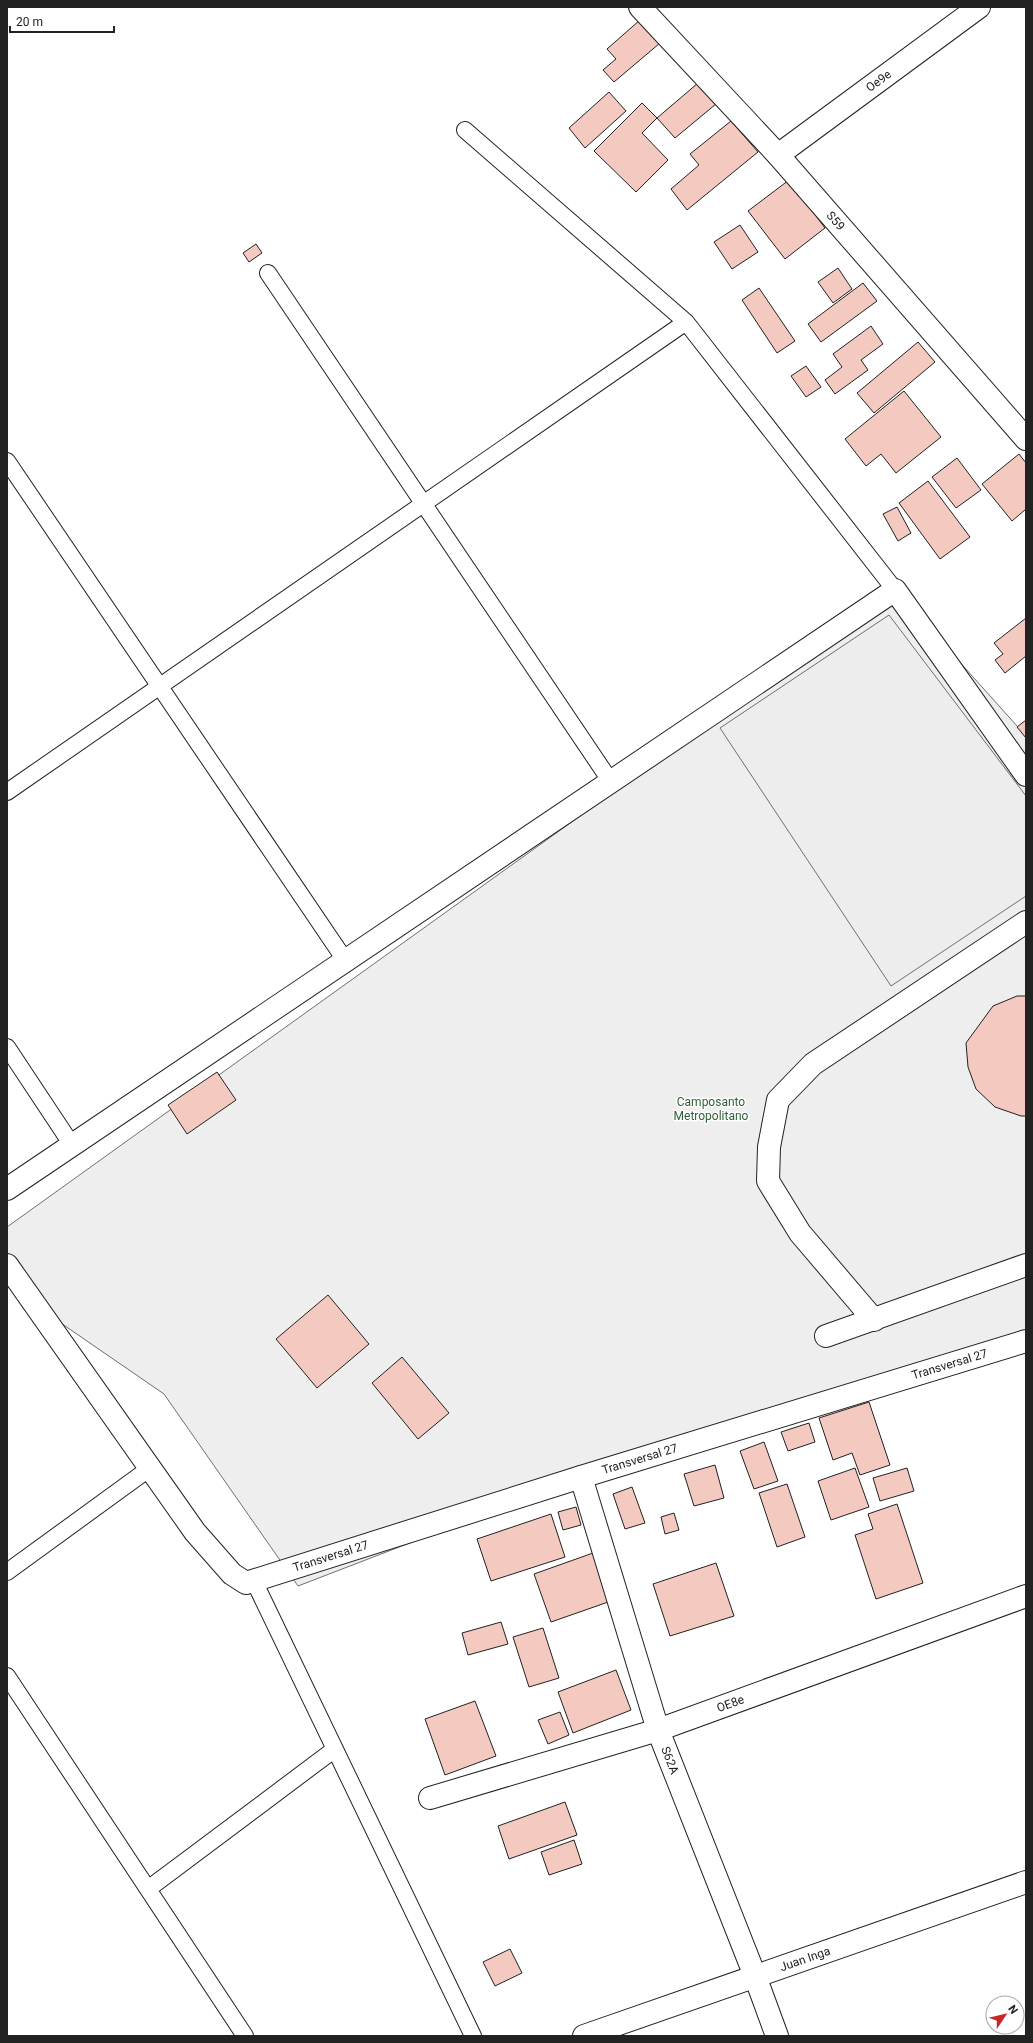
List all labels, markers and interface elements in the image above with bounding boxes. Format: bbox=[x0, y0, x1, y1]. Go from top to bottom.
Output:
scale bar bbox=[10, 8, 114, 34]
text: 20 m bbox=[16, 15, 43, 29]
street label: Oe9e bbox=[863, 67, 894, 95]
street label: S59 bbox=[824, 209, 848, 233]
park label: Camposanto Metropolitano bbox=[674, 1095, 749, 1123]
street label: Transversal 27 bbox=[910, 1346, 989, 1382]
street label: Transversal 27 bbox=[600, 1441, 680, 1477]
street label: Transversal 27 bbox=[291, 1538, 370, 1575]
street label: OE8e bbox=[715, 1692, 746, 1715]
street label: S62A bbox=[658, 1744, 682, 1776]
street label: Juan Inga bbox=[778, 1944, 832, 1974]
north arrow bbox=[985, 1995, 1025, 2035]
text: N bbox=[1005, 2003, 1020, 2017]

